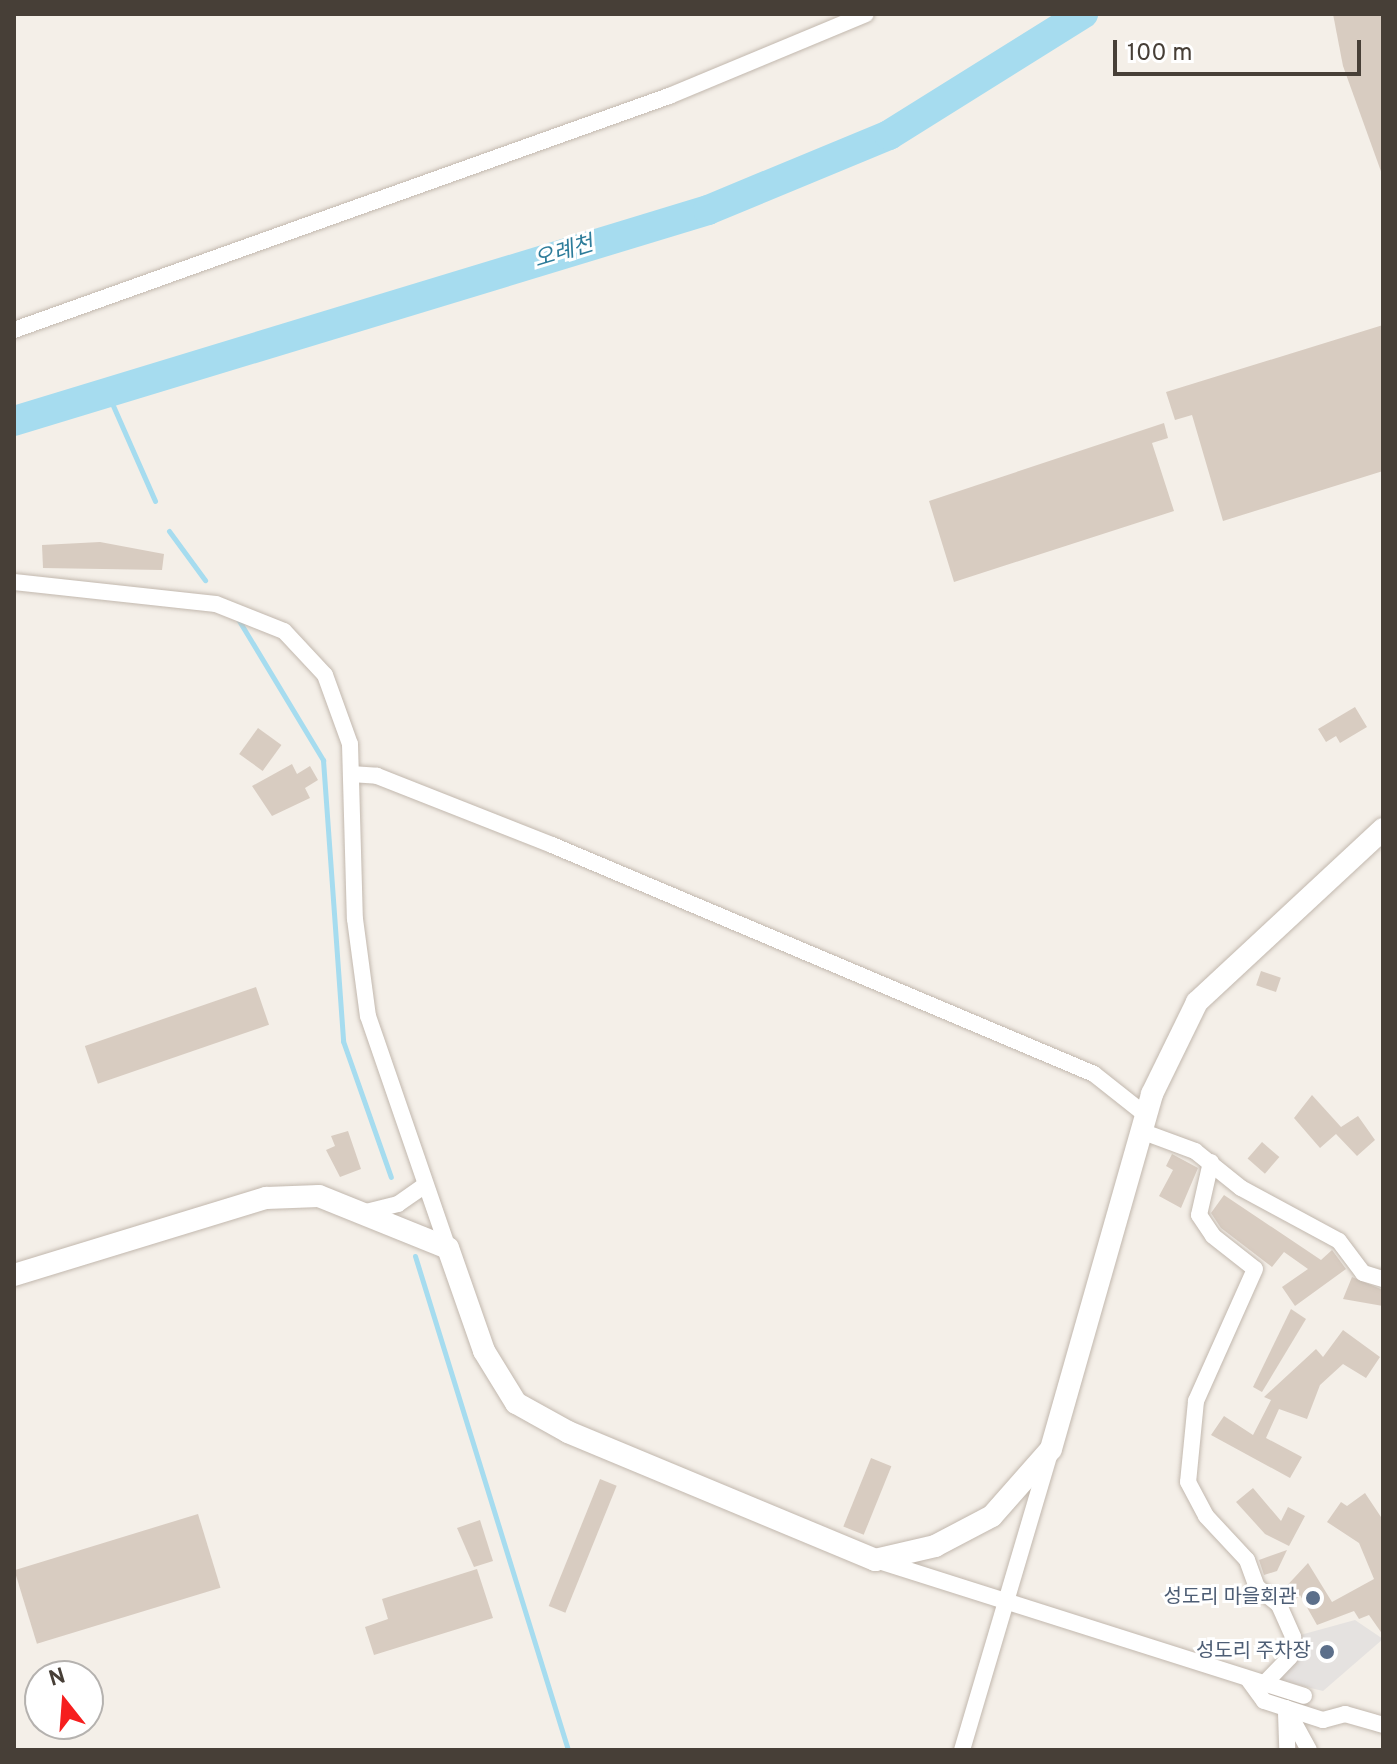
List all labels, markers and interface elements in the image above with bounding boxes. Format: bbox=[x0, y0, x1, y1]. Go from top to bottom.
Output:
scale bar bbox=[1117, 24, 1365, 74]
text: 100 m bbox=[1127, 39, 1193, 69]
water label: 오례천 bbox=[531, 232, 597, 274]
place label: 성도리 마을회관 bbox=[1164, 1586, 1297, 1610]
marker: 성도리 마을회관 bbox=[1304, 1589, 1322, 1607]
place label: 성도리 주차장 bbox=[1196, 1640, 1311, 1664]
marker: 성도리 주차장 bbox=[1318, 1643, 1336, 1661]
north arrow bbox=[24, 1660, 104, 1740]
text: N bbox=[46, 1663, 69, 1694]

